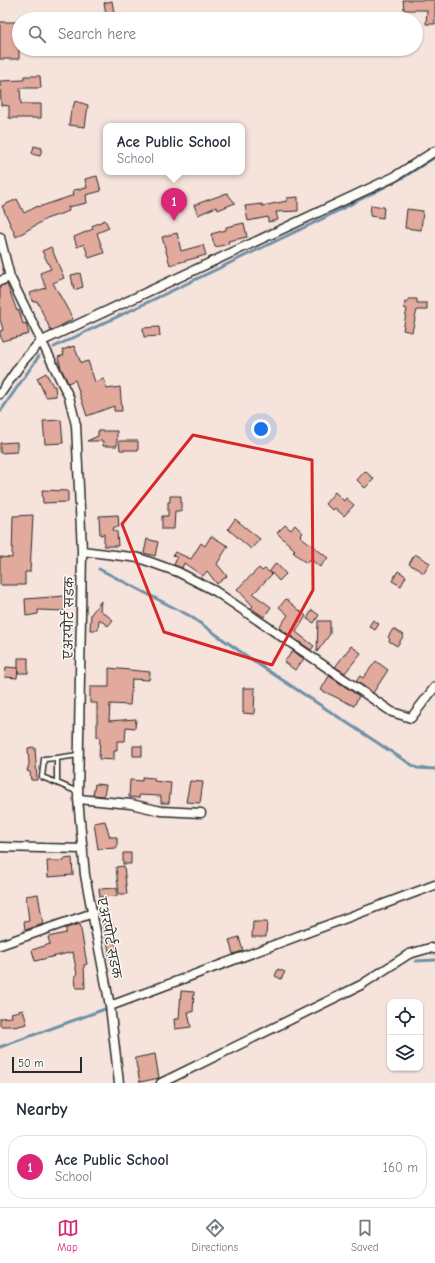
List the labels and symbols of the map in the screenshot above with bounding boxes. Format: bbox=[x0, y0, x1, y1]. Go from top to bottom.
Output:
pin: 1 bbox=[161, 188, 187, 221]
your location bbox=[251, 419, 271, 439]
street label: एअरपोर्ट सडक bbox=[58, 576, 77, 660]
street label: एअरपोर्ट सडक bbox=[94, 895, 127, 981]
scale bar bbox=[12, 1055, 82, 1074]

